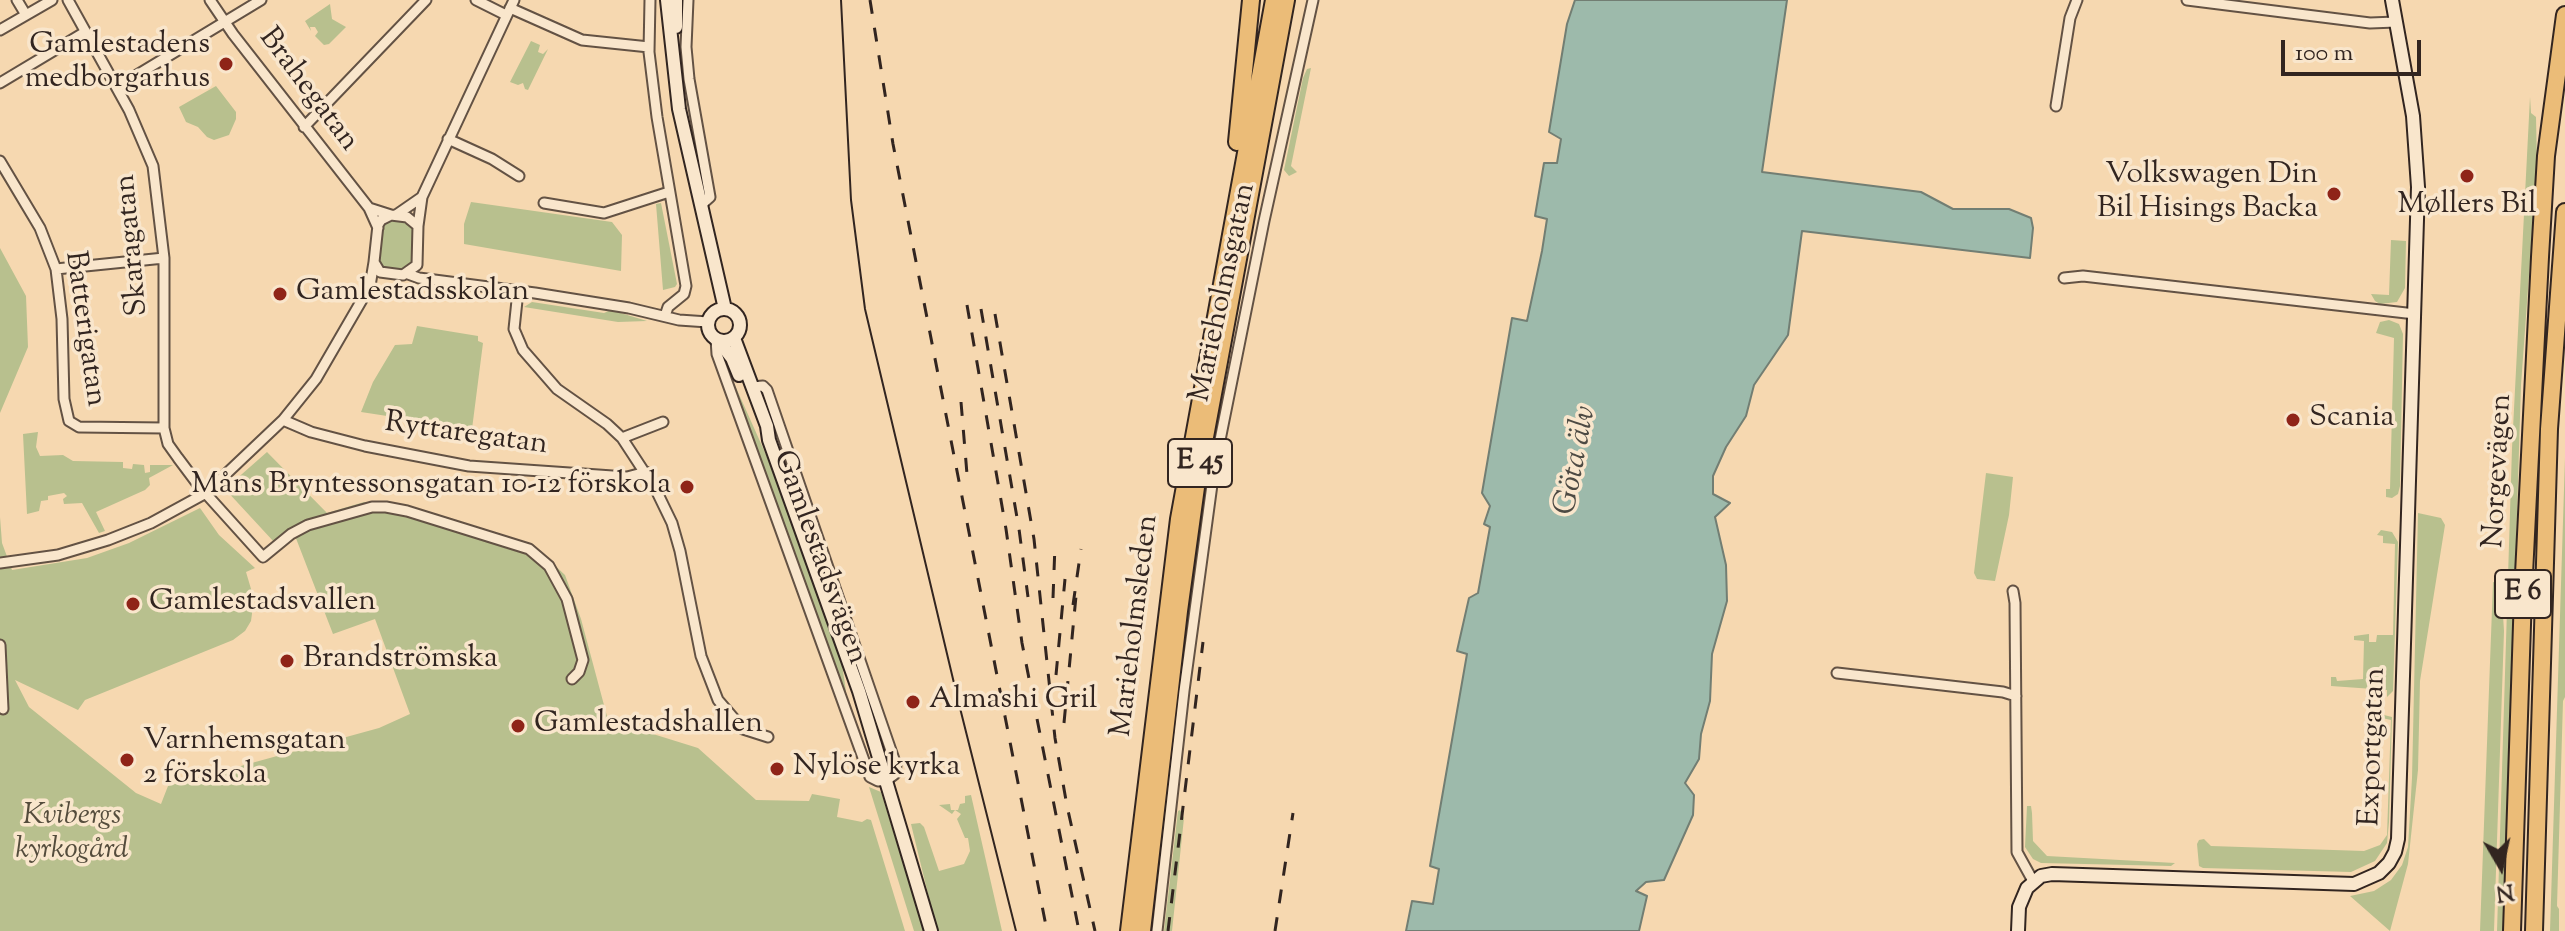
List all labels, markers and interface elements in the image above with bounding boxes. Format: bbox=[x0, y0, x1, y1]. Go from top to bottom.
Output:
street label: Brahegatan bbox=[249, 22, 365, 160]
scale bar bbox=[2285, 24, 2425, 74]
place label: Gamlestadens medborgarhus bbox=[25, 29, 210, 100]
text: 100 m bbox=[2295, 37, 2353, 71]
marker: Gamlestadens medborgarhus bbox=[217, 55, 235, 73]
place label: Volkswagen Din Bil Hisings Backa bbox=[2097, 159, 2318, 230]
marker: Møllers Bil bbox=[2458, 167, 2476, 185]
street label: Skaragatan bbox=[110, 172, 158, 318]
street label: Marieholmsgatan bbox=[1184, 180, 1266, 406]
marker: Volkswagen Din Bil Hisings Backa bbox=[2325, 185, 2343, 203]
place label: Møllers Bil bbox=[2397, 189, 2537, 225]
street label: Batterigatan bbox=[54, 249, 112, 409]
place label: Gamlestadsskolan bbox=[296, 276, 529, 312]
marker: Gamlestadsskolan bbox=[271, 285, 289, 303]
street label: Norgevägen bbox=[2478, 393, 2522, 549]
place label: Scania bbox=[2309, 402, 2394, 438]
water label: Göta älv bbox=[1549, 403, 1607, 519]
street label: Ryttaregatan bbox=[382, 407, 550, 465]
marker: Scania bbox=[2284, 411, 2302, 429]
road number: E 45 bbox=[1168, 439, 1232, 487]
street label: Gamlestadsvägen bbox=[763, 446, 873, 670]
place label: Måns Bryntessonsgatan 10-12 förskola bbox=[191, 469, 671, 505]
marker: Måns Bryntessonsgatan 10-12 förskola bbox=[678, 478, 696, 496]
street label: Marieholmsleden bbox=[1106, 513, 1168, 739]
road number: E 6 bbox=[2495, 570, 2551, 618]
place label: Gamlestadsvallen bbox=[149, 586, 376, 622]
marker: Gamlestadsvallen bbox=[124, 595, 142, 613]
place label: Brandströmska bbox=[303, 643, 498, 679]
marker: Brandströmska bbox=[278, 652, 296, 670]
street label: Exportgatan bbox=[2354, 667, 2396, 827]
place label: Almashi Gril bbox=[929, 684, 1097, 720]
marker: Almashi Gril bbox=[904, 693, 922, 711]
place label: Gamlestadshallen bbox=[534, 708, 763, 744]
marker: Gamlestadshallen bbox=[509, 717, 527, 735]
place label: Varnhemsgatan 2 förskola bbox=[143, 725, 346, 796]
marker: Varnhemsgatan 2 förskola bbox=[118, 751, 136, 769]
place label: Nylöse kyrka bbox=[793, 751, 960, 787]
marker: Nylöse kyrka bbox=[768, 760, 786, 778]
park label: Kvibergs kyrkogård bbox=[16, 800, 128, 870]
north arrow bbox=[2461, 827, 2541, 907]
text: N bbox=[2494, 874, 2516, 908]

